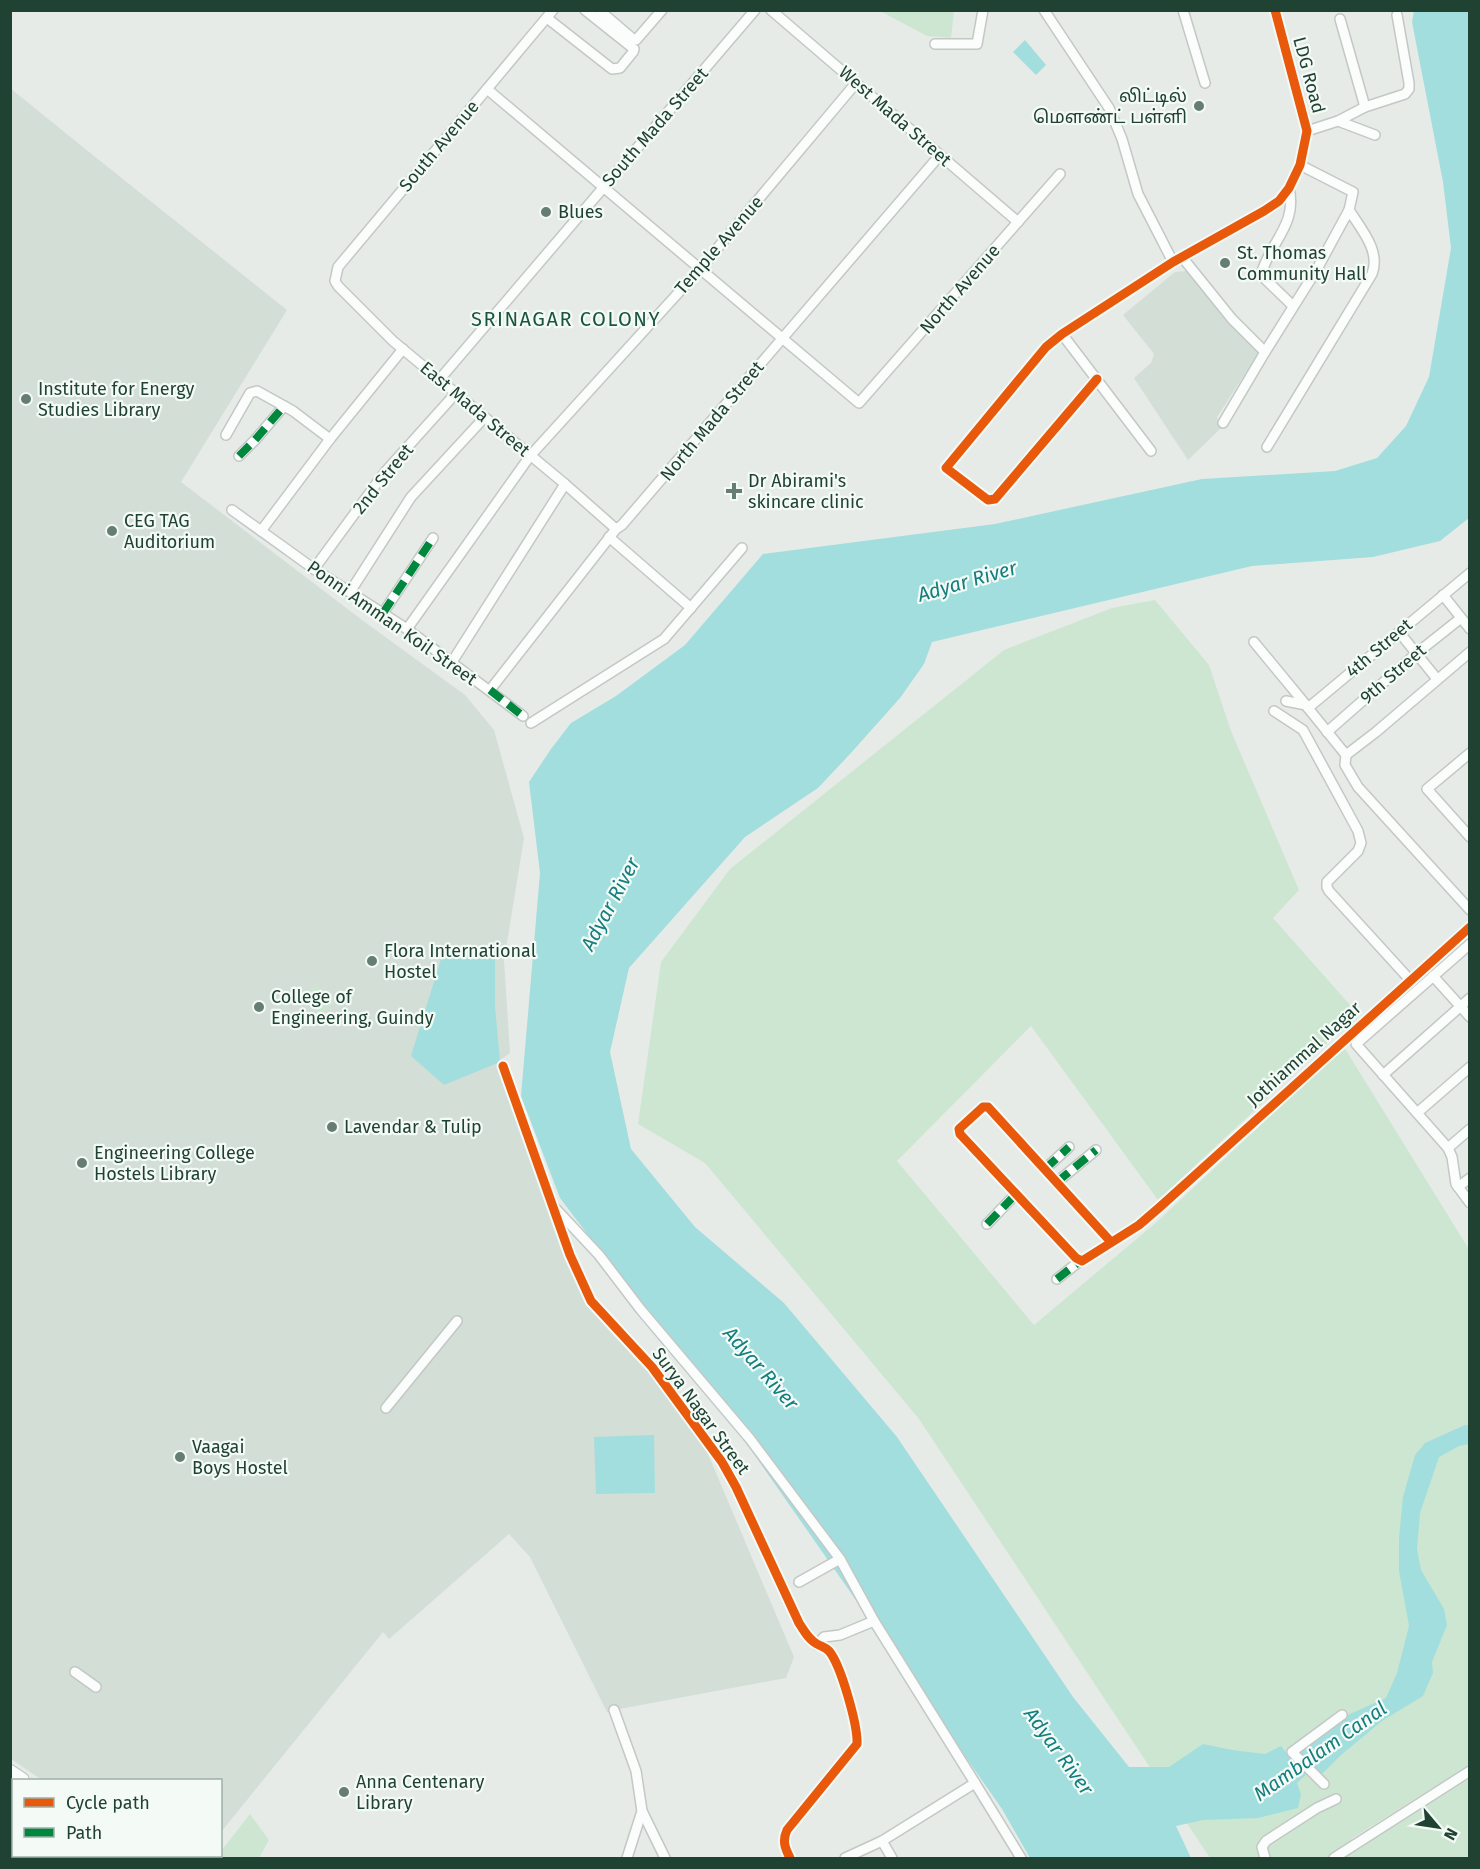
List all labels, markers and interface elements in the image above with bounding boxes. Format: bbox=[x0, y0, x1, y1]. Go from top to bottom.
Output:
street label: LDG Road bbox=[1288, 34, 1330, 116]
street label: West Mada Street bbox=[834, 61, 956, 171]
street label: South Mada Street bbox=[597, 63, 713, 191]
place label: லிட்டில் மௌண்ட் பள்ளி bbox=[1033, 85, 1187, 128]
street label: South Avenue bbox=[394, 96, 484, 196]
marker: லிட்டில் மௌண்ட் பள்ளி bbox=[1192, 99, 1206, 113]
street label: Temple Avenue bbox=[670, 191, 768, 299]
place label: Blues bbox=[558, 201, 603, 223]
marker: Blues bbox=[539, 205, 553, 219]
street label: North Avenue bbox=[915, 240, 1005, 338]
place label: St. Thomas Community Hall bbox=[1237, 242, 1367, 285]
marker: St. Thomas Community Hall bbox=[1218, 256, 1232, 270]
district label: SRINAGAR COLONY bbox=[471, 307, 661, 331]
street label: North Mada Street bbox=[656, 356, 769, 485]
street label: East Mada Street bbox=[416, 357, 535, 462]
place label: Institute for Energy Studies Library bbox=[38, 378, 195, 421]
marker: Institute for Energy Studies Library bbox=[19, 392, 33, 406]
street label: 2nd Street bbox=[348, 439, 418, 518]
place label: Dr Abirami's skincare clinic bbox=[748, 470, 864, 513]
marker: Dr Abirami's skincare clinic bbox=[725, 482, 743, 500]
place label: CEG TAG Auditorium bbox=[124, 510, 215, 553]
marker: CEG TAG Auditorium bbox=[105, 524, 119, 538]
water label: Adyar River bbox=[914, 555, 1021, 607]
street label: Ponni Amman Koil Street bbox=[303, 556, 482, 690]
street label: 4th Street bbox=[1341, 613, 1417, 682]
street label: 9th Street bbox=[1356, 639, 1431, 709]
water label: Adyar River bbox=[575, 852, 645, 956]
place label: Flora International Hostel bbox=[384, 940, 536, 983]
marker: Flora International Hostel bbox=[365, 954, 379, 968]
place label: College of Engineering, Guindy bbox=[271, 986, 434, 1029]
street label: Jothiammal Nagar bbox=[1242, 997, 1366, 1111]
marker: College of Engineering, Guindy bbox=[252, 1000, 266, 1014]
place label: Lavendar & Tulip bbox=[344, 1116, 482, 1138]
marker: Lavendar & Tulip bbox=[325, 1120, 339, 1134]
place label: Engineering College Hostels Library bbox=[94, 1142, 255, 1185]
marker: Engineering College Hostels Library bbox=[75, 1156, 89, 1170]
water label: Adyar River bbox=[718, 1321, 804, 1415]
street label: Surya Nagar Street bbox=[648, 1343, 755, 1479]
place label: Vaagai Boys Hostel bbox=[192, 1436, 288, 1479]
marker: Vaagai Boys Hostel bbox=[173, 1450, 187, 1464]
water label: Mambalam Canal bbox=[1249, 1696, 1391, 1806]
water label: Adyar River bbox=[1019, 1702, 1100, 1800]
place label: Anna Centenary Library bbox=[356, 1771, 484, 1814]
legend bbox=[12, 1779, 222, 1857]
marker: Anna Centenary Library bbox=[337, 1785, 351, 1799]
text: Cycle path bbox=[66, 1792, 150, 1814]
north arrow bbox=[1408, 1797, 1468, 1857]
text: Path bbox=[66, 1822, 102, 1844]
text: N bbox=[1440, 1825, 1462, 1843]

